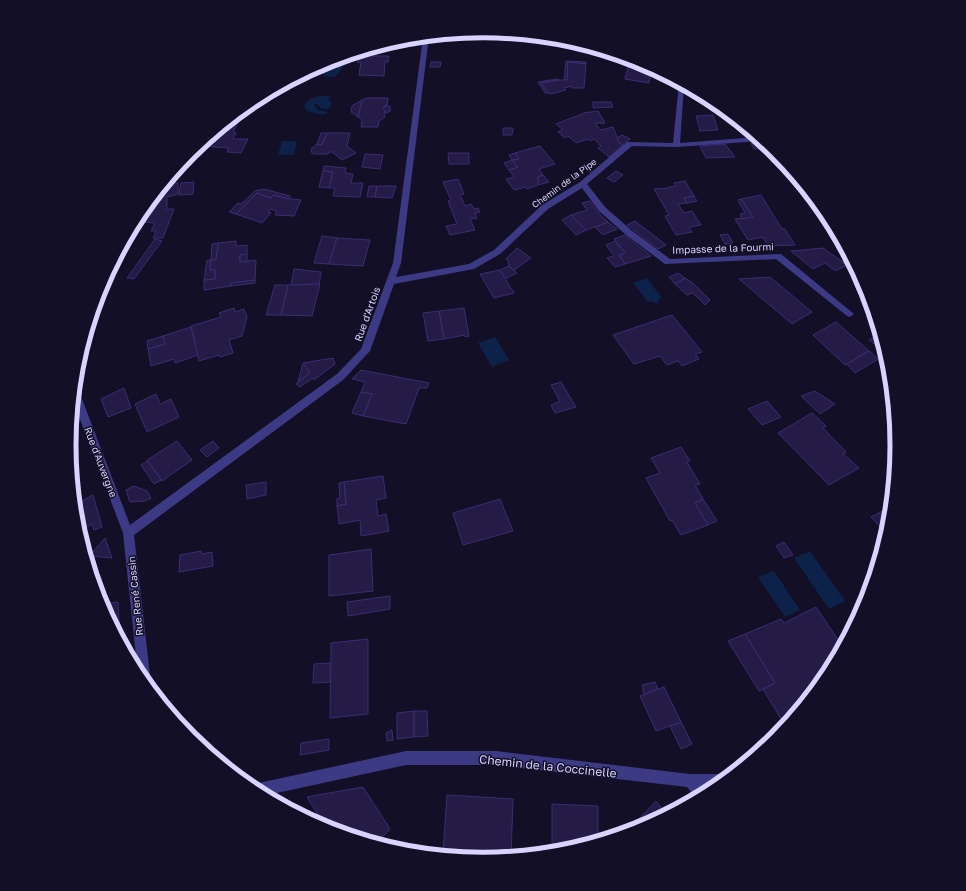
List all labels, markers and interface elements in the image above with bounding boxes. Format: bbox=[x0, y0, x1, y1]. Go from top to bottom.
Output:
street label: Chemin de la Pipe bbox=[529, 156, 599, 210]
street label: Impasse de la Fourmi bbox=[672, 240, 774, 256]
street label: Rue d'Artois bbox=[352, 285, 382, 343]
street label: Rue d'Auvergne bbox=[82, 425, 120, 499]
street label: Rue René Cassin bbox=[125, 556, 145, 636]
street label: Chemin de la Coccinelle bbox=[478, 751, 618, 781]

